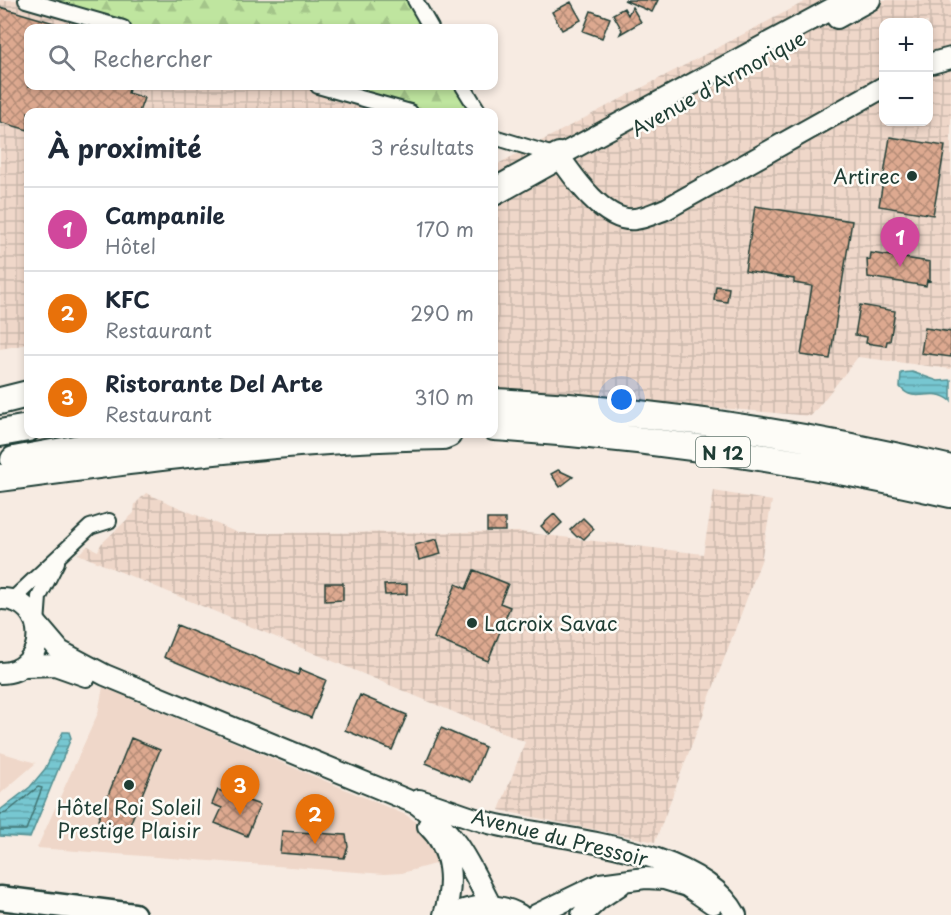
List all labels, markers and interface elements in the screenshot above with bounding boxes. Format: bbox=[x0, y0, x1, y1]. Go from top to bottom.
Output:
map controls bbox=[879, 18, 933, 126]
button: + bbox=[879, 18, 933, 72]
street label: Avenue d'Armorique bbox=[625, 22, 811, 143]
search box bbox=[24, 24, 498, 90]
icon: search bbox=[45, 41, 78, 74]
text: Rechercher bbox=[93, 41, 212, 74]
button: − bbox=[879, 72, 933, 126]
text: À proximité bbox=[48, 128, 202, 167]
text: 3 résultats bbox=[371, 132, 474, 162]
place label: Artirec bbox=[833, 161, 900, 191]
marker: Artirec bbox=[905, 169, 919, 183]
text: Campanile bbox=[105, 198, 225, 231]
text: 1 bbox=[63, 214, 72, 244]
text: 170 m bbox=[416, 214, 474, 244]
pin: 1 bbox=[880, 218, 920, 267]
text: Hôtel bbox=[105, 231, 156, 261]
text: KFC bbox=[105, 282, 150, 315]
text: 2 bbox=[60, 298, 75, 328]
text: 290 m bbox=[410, 298, 474, 328]
text: Restaurant bbox=[105, 315, 212, 345]
text: Ristorante Del Arte bbox=[105, 366, 323, 399]
text: 3 bbox=[61, 382, 74, 412]
text: 310 m bbox=[414, 382, 474, 412]
your location bbox=[607, 385, 636, 414]
text: Restaurant bbox=[105, 399, 212, 429]
road number: N 12 bbox=[696, 437, 750, 467]
place label: Lacroix Savac bbox=[484, 608, 617, 638]
marker: Lacroix Savac bbox=[465, 616, 479, 630]
pin: 3 bbox=[220, 766, 260, 815]
marker: Hôtel Roi Soleil Prestige Plaisir bbox=[122, 778, 136, 792]
place label: Hôtel Roi Soleil Prestige Plaisir bbox=[57, 792, 201, 845]
pin: 2 bbox=[296, 794, 334, 844]
street label: Avenue du Pressoir bbox=[469, 801, 651, 873]

